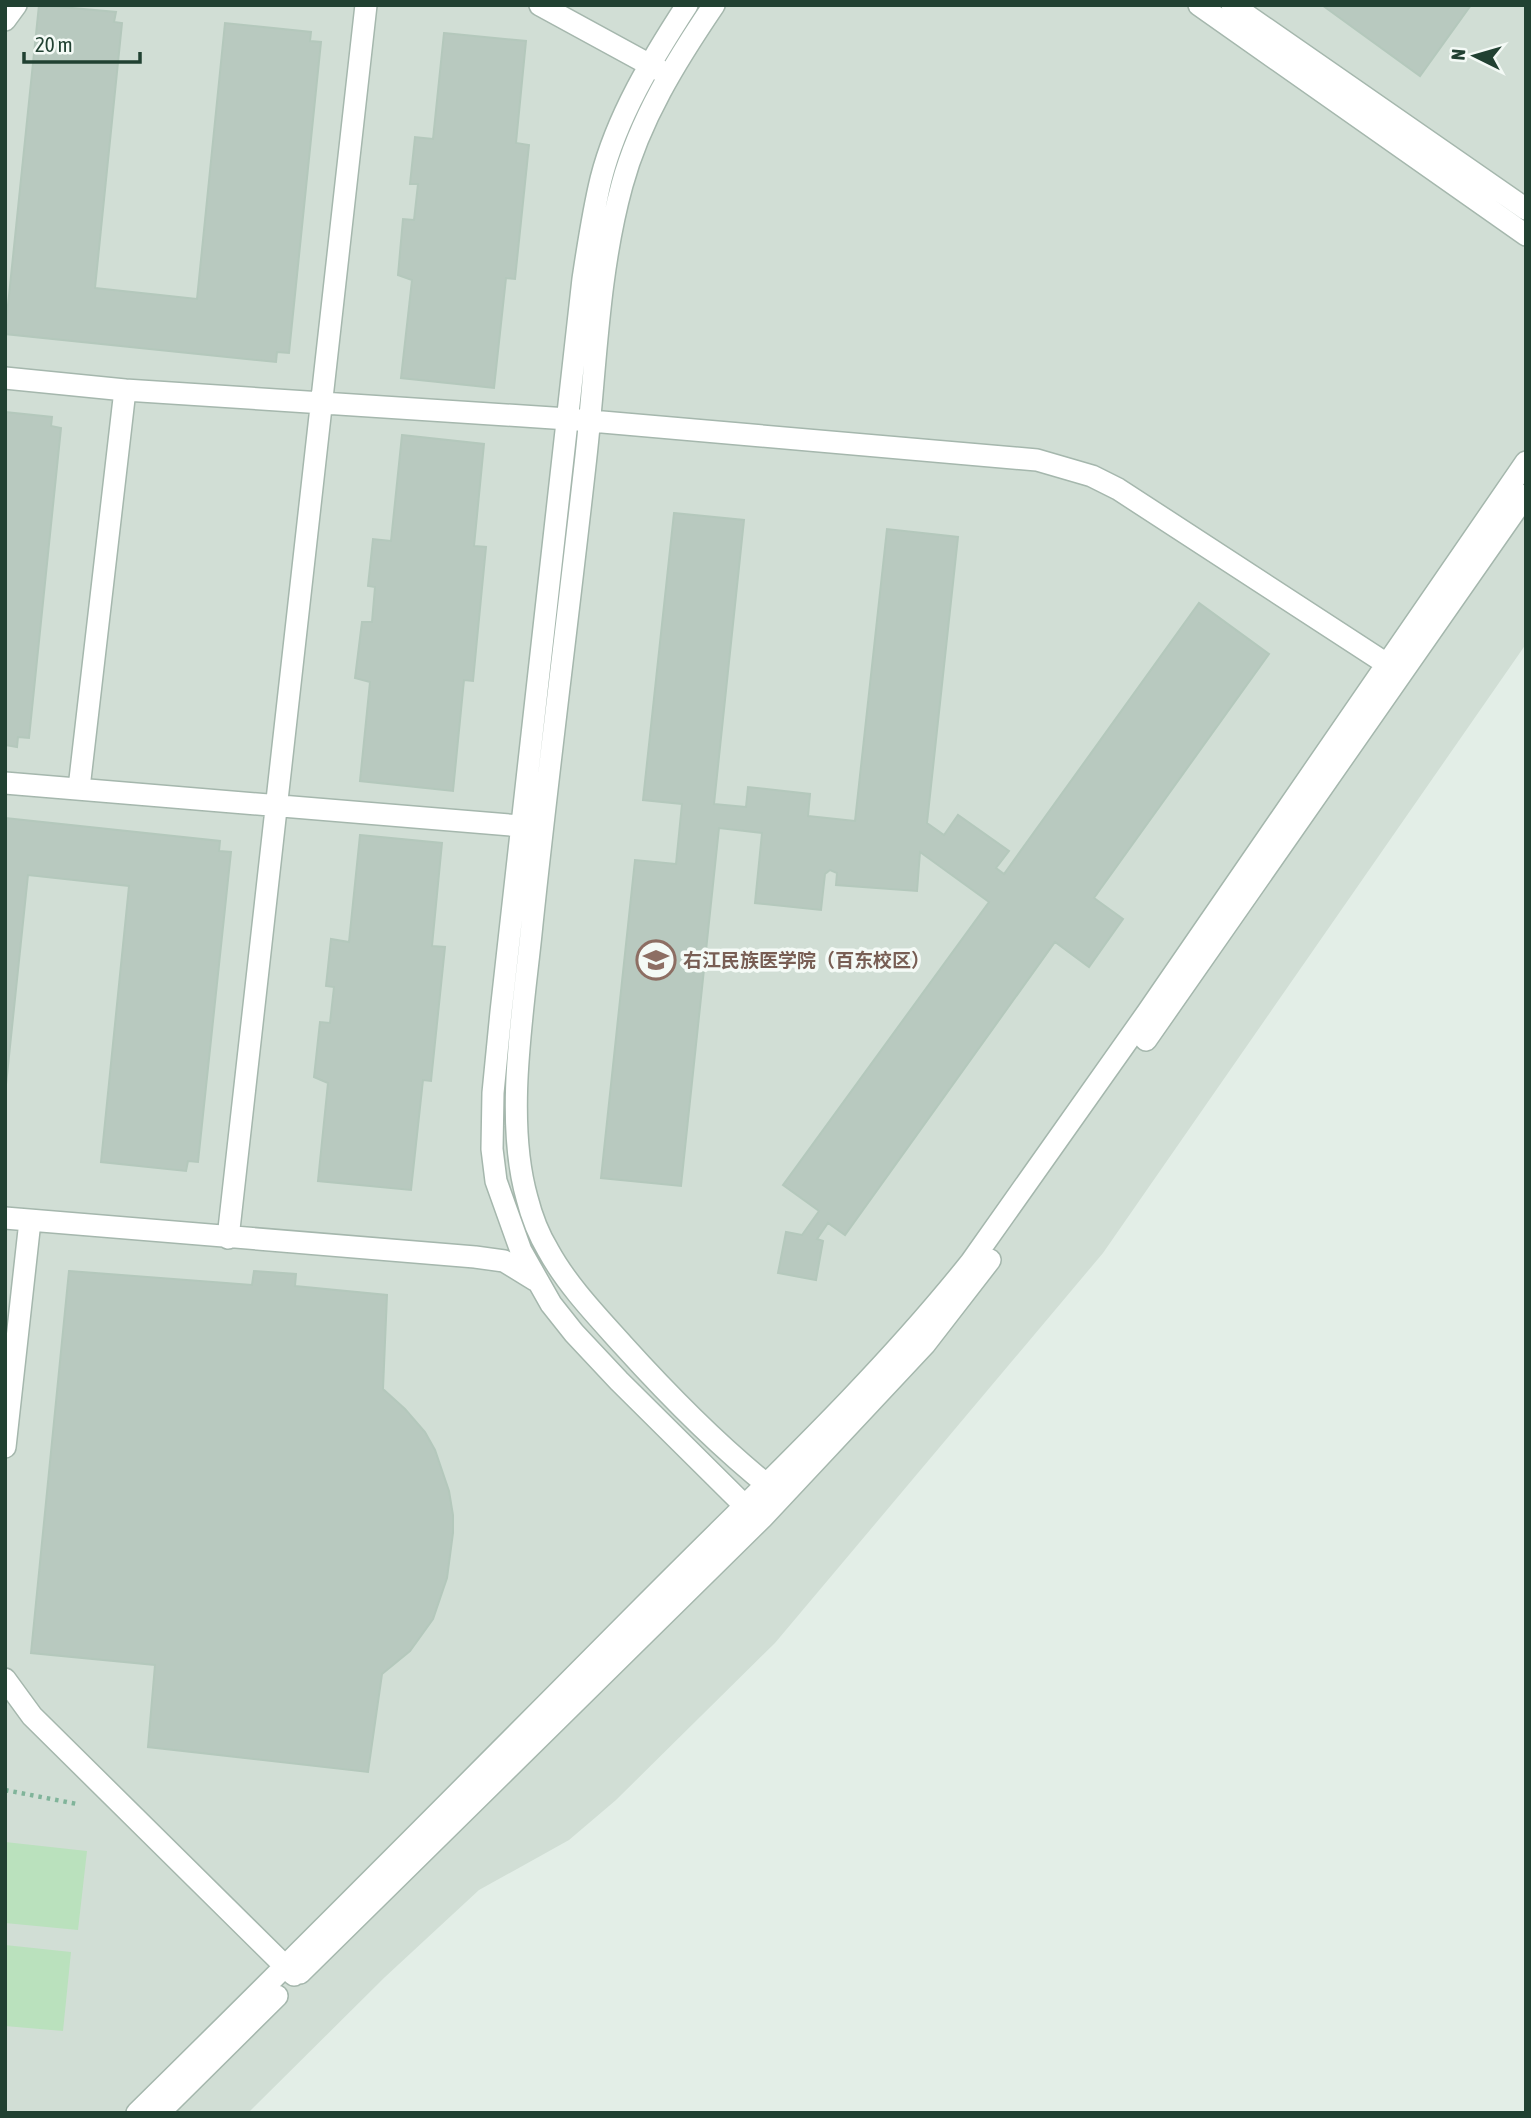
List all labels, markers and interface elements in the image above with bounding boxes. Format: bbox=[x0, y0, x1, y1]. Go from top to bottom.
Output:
scale bar bbox=[24, 21, 140, 65]
north arrow bbox=[1440, 21, 1510, 91]
text: 20 m bbox=[35, 32, 73, 56]
text: N bbox=[1447, 48, 1470, 61]
school or university icon: 右江民族医学院（百东校区） bbox=[635, 939, 677, 981]
place label: 右江民族医学院（百东校区） bbox=[683, 949, 930, 971]

